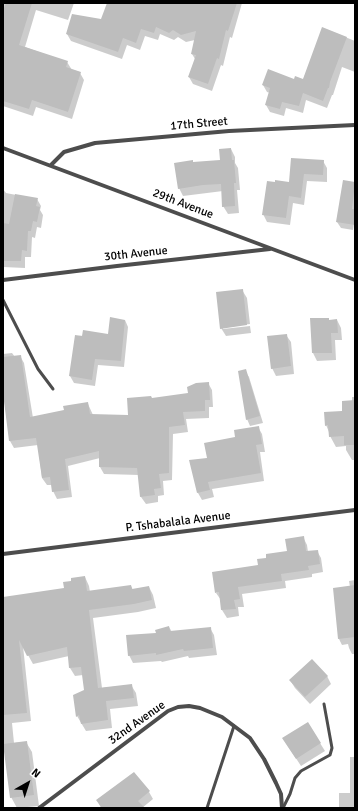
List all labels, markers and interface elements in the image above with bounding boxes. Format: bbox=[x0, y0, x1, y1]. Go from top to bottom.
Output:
street label: 17th Street bbox=[170, 114, 228, 134]
street label: 29th Avenue bbox=[151, 186, 215, 222]
street label: 30th Avenue bbox=[103, 244, 169, 264]
street label: P. Tshabalala Avenue bbox=[125, 508, 231, 536]
street label: 32nd Avenue bbox=[106, 698, 168, 748]
north arrow bbox=[8, 763, 48, 803]
text: N bbox=[29, 766, 43, 781]

